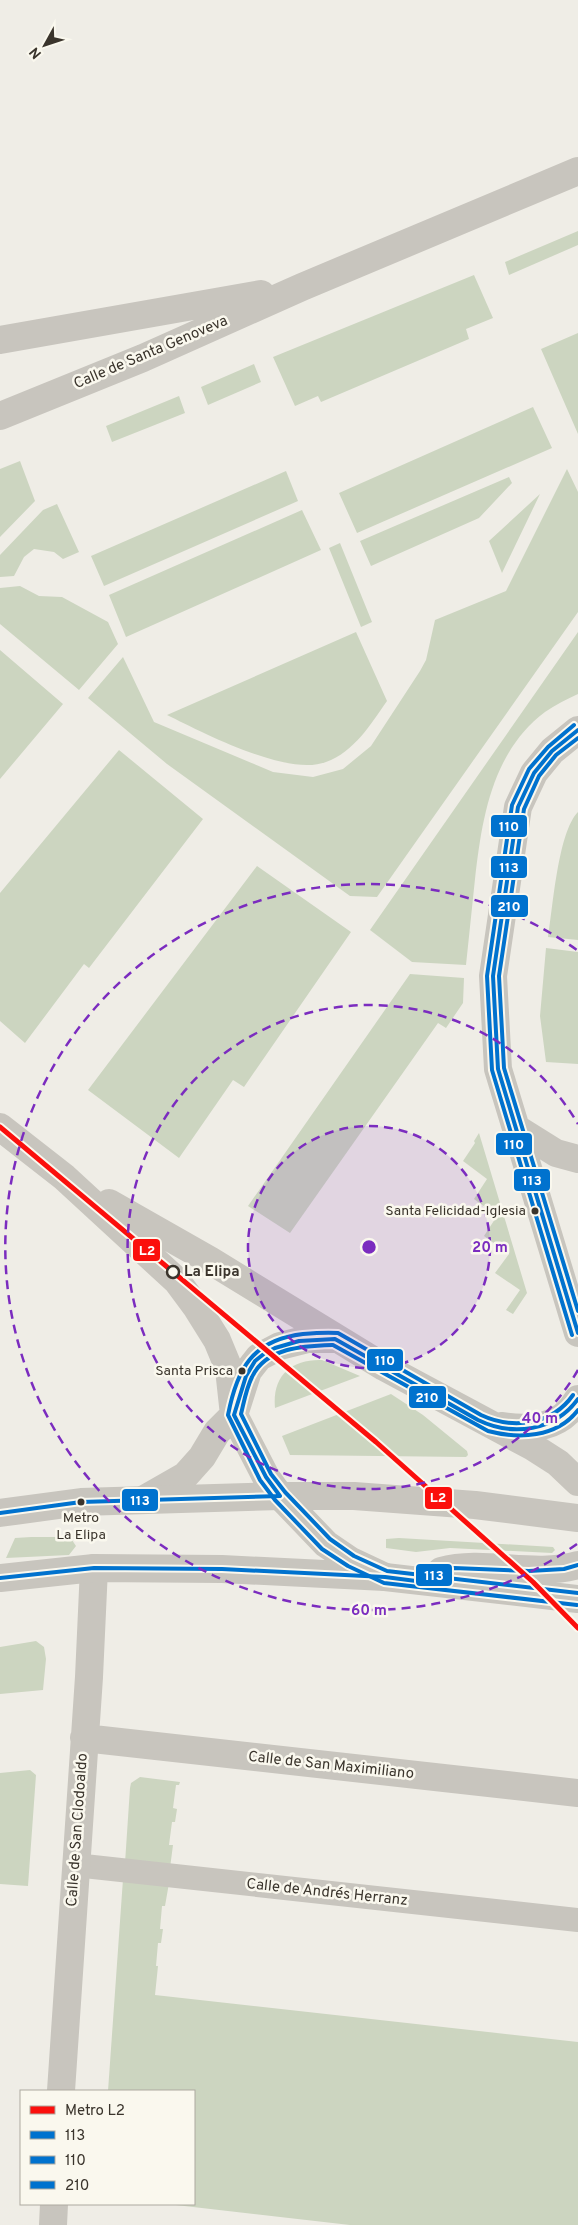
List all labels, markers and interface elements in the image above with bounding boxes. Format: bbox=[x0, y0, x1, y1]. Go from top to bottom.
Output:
north arrow bbox=[20, 20, 70, 70]
text: N bbox=[26, 43, 46, 62]
street label: Calle de Santa Genoveva bbox=[71, 312, 231, 394]
line badge: 110 bbox=[490, 814, 528, 838]
text: 110 bbox=[499, 819, 519, 836]
line badge: 113 bbox=[490, 855, 528, 879]
text: 113 bbox=[499, 860, 519, 877]
line badge: 210 bbox=[490, 894, 529, 918]
text: 210 bbox=[497, 899, 521, 916]
line badge: 110 bbox=[495, 1132, 533, 1156]
text: 110 bbox=[504, 1137, 524, 1154]
line badge: 113 bbox=[513, 1168, 551, 1192]
text: 113 bbox=[522, 1173, 542, 1190]
place label: Santa Felicidad-Iglesia bbox=[385, 1203, 526, 1220]
marker: Santa Felicidad-Iglesia bbox=[530, 1206, 540, 1216]
line badge: L2 bbox=[132, 1238, 161, 1262]
centre of rings bbox=[360, 1238, 378, 1256]
text: 20 m bbox=[472, 1239, 508, 1258]
text: L2 bbox=[139, 1243, 155, 1260]
place label: La Elipa bbox=[184, 1263, 240, 1282]
marker: La Elipa bbox=[166, 1265, 180, 1279]
line badge: 110 bbox=[366, 1348, 404, 1372]
text: 110 bbox=[375, 1353, 395, 1370]
place label: Santa Prisca bbox=[155, 1363, 233, 1380]
marker: Santa Prisca bbox=[237, 1366, 247, 1376]
line badge: 210 bbox=[408, 1385, 447, 1409]
text: 210 bbox=[415, 1390, 439, 1407]
text: 40 m bbox=[522, 1410, 558, 1429]
line badge: L2 bbox=[424, 1486, 453, 1510]
line badge: 113 bbox=[121, 1488, 159, 1512]
text: L2 bbox=[430, 1490, 446, 1507]
text: 113 bbox=[130, 1493, 150, 1510]
marker: Metro La Elipa bbox=[76, 1497, 86, 1507]
place label: Metro La Elipa bbox=[56, 1510, 106, 1544]
line badge: 113 bbox=[415, 1563, 453, 1587]
text: 113 bbox=[424, 1568, 444, 1585]
text: 60 m bbox=[351, 1602, 387, 1621]
street label: Calle de San Maximiliano bbox=[247, 1748, 415, 1784]
street label: Calle de San Clodoaldo bbox=[63, 1753, 93, 1907]
street label: Calle de Andrés Herranz bbox=[245, 1875, 409, 1911]
legend bbox=[20, 2090, 195, 2205]
text: Metro L2 bbox=[65, 2102, 125, 2121]
text: 113 bbox=[65, 2127, 85, 2146]
text: 110 bbox=[65, 2152, 86, 2171]
text: 210 bbox=[65, 2177, 89, 2196]

